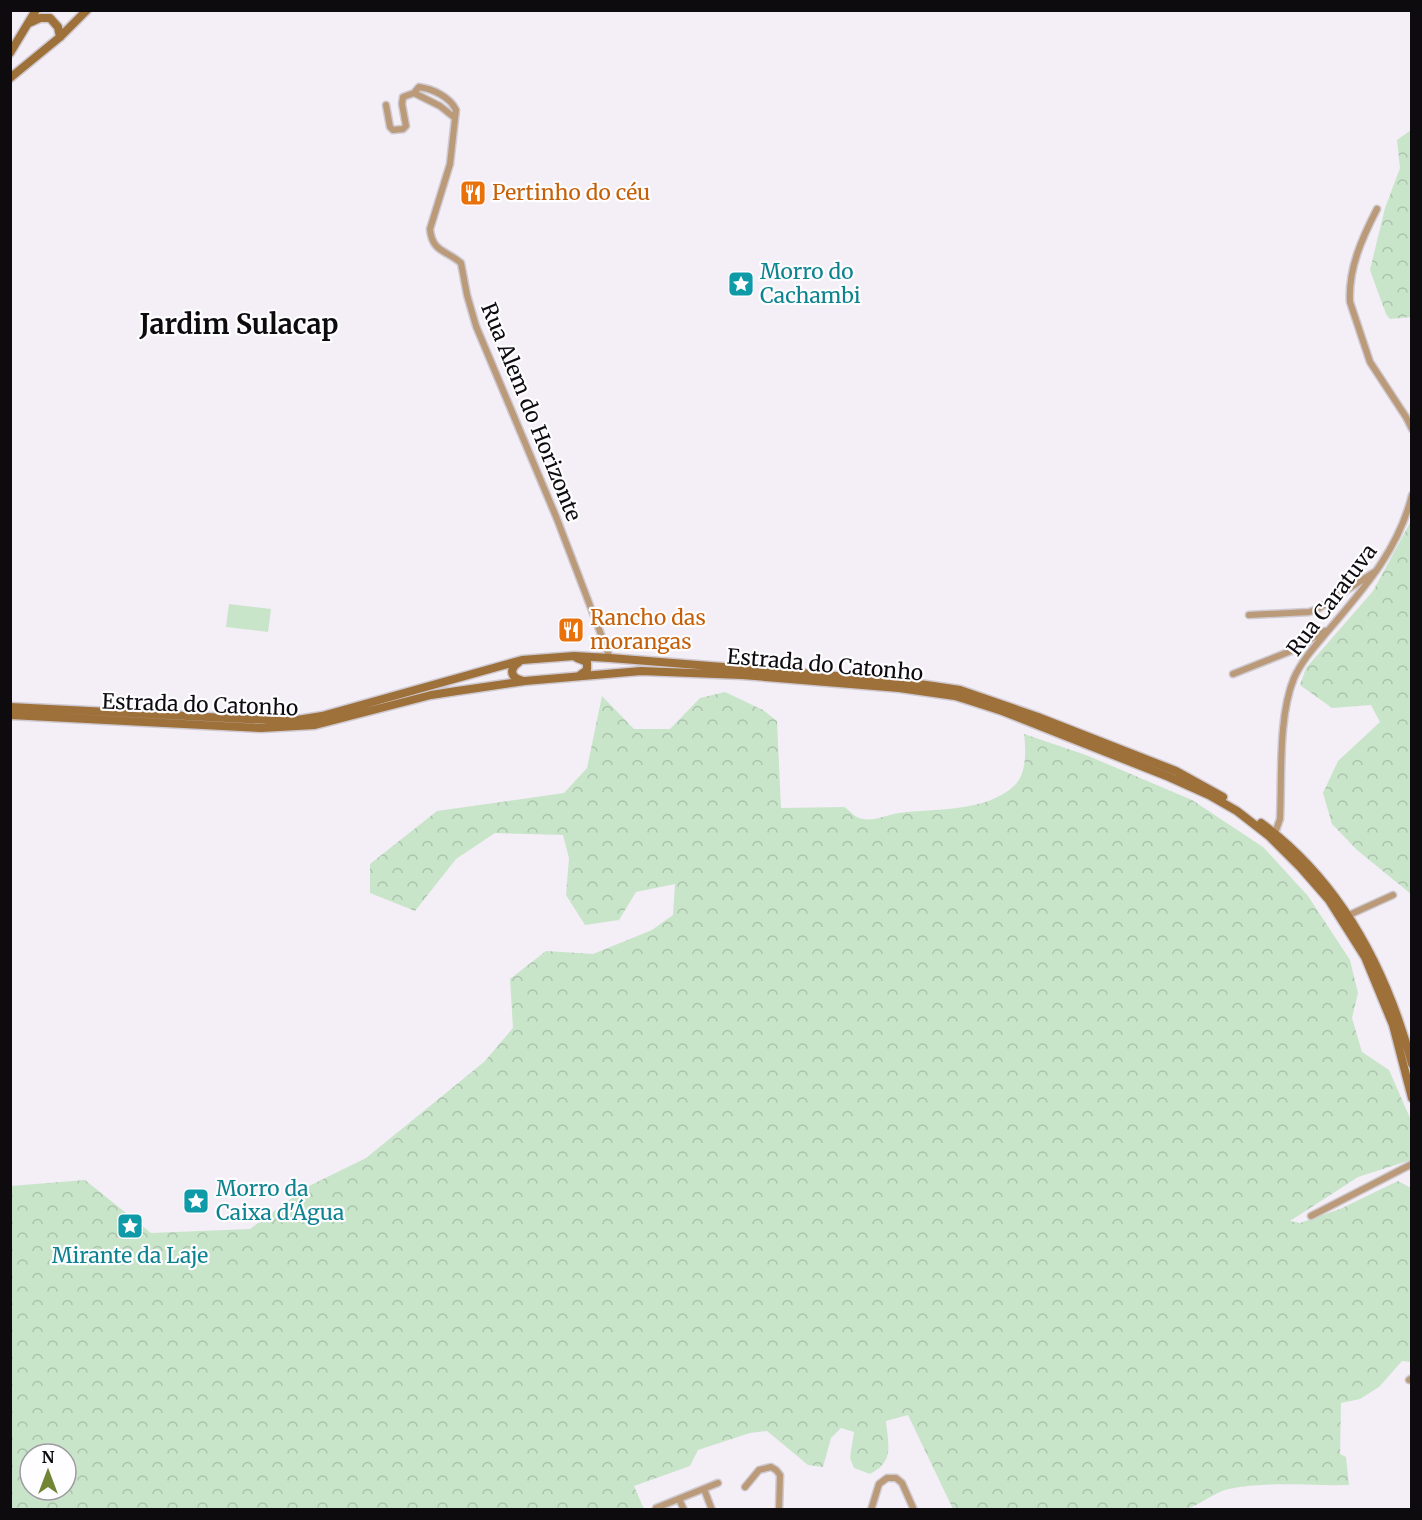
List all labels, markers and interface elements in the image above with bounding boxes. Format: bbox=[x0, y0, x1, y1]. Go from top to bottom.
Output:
restaurant icon: Pertinho do céu bbox=[458, 178, 488, 208]
place label: Pertinho do céu bbox=[492, 179, 650, 206]
place label: Morro do Cachambi bbox=[760, 258, 861, 309]
place icon: Morro do Cachambi bbox=[726, 269, 756, 299]
street label: Rua Alem do Horizonte bbox=[475, 299, 588, 525]
district label: Jardim Sulacap bbox=[139, 307, 338, 341]
street label: Rua Caratuva bbox=[1281, 538, 1383, 661]
place label: Rancho das morangas bbox=[590, 604, 706, 655]
restaurant icon: Rancho das morangas bbox=[556, 615, 586, 645]
street label: Estrada do Catonho bbox=[726, 642, 924, 687]
street label: Estrada do Catonho bbox=[101, 688, 299, 721]
place label: Morro da Caixa d'Água bbox=[216, 1175, 344, 1226]
place icon: Morro da Caixa d'Água bbox=[181, 1186, 211, 1216]
place icon: Mirante da Laje bbox=[115, 1211, 145, 1241]
place label: Mirante da Laje bbox=[52, 1242, 208, 1269]
north arrow bbox=[18, 1442, 78, 1502]
text: N bbox=[42, 1447, 55, 1467]

